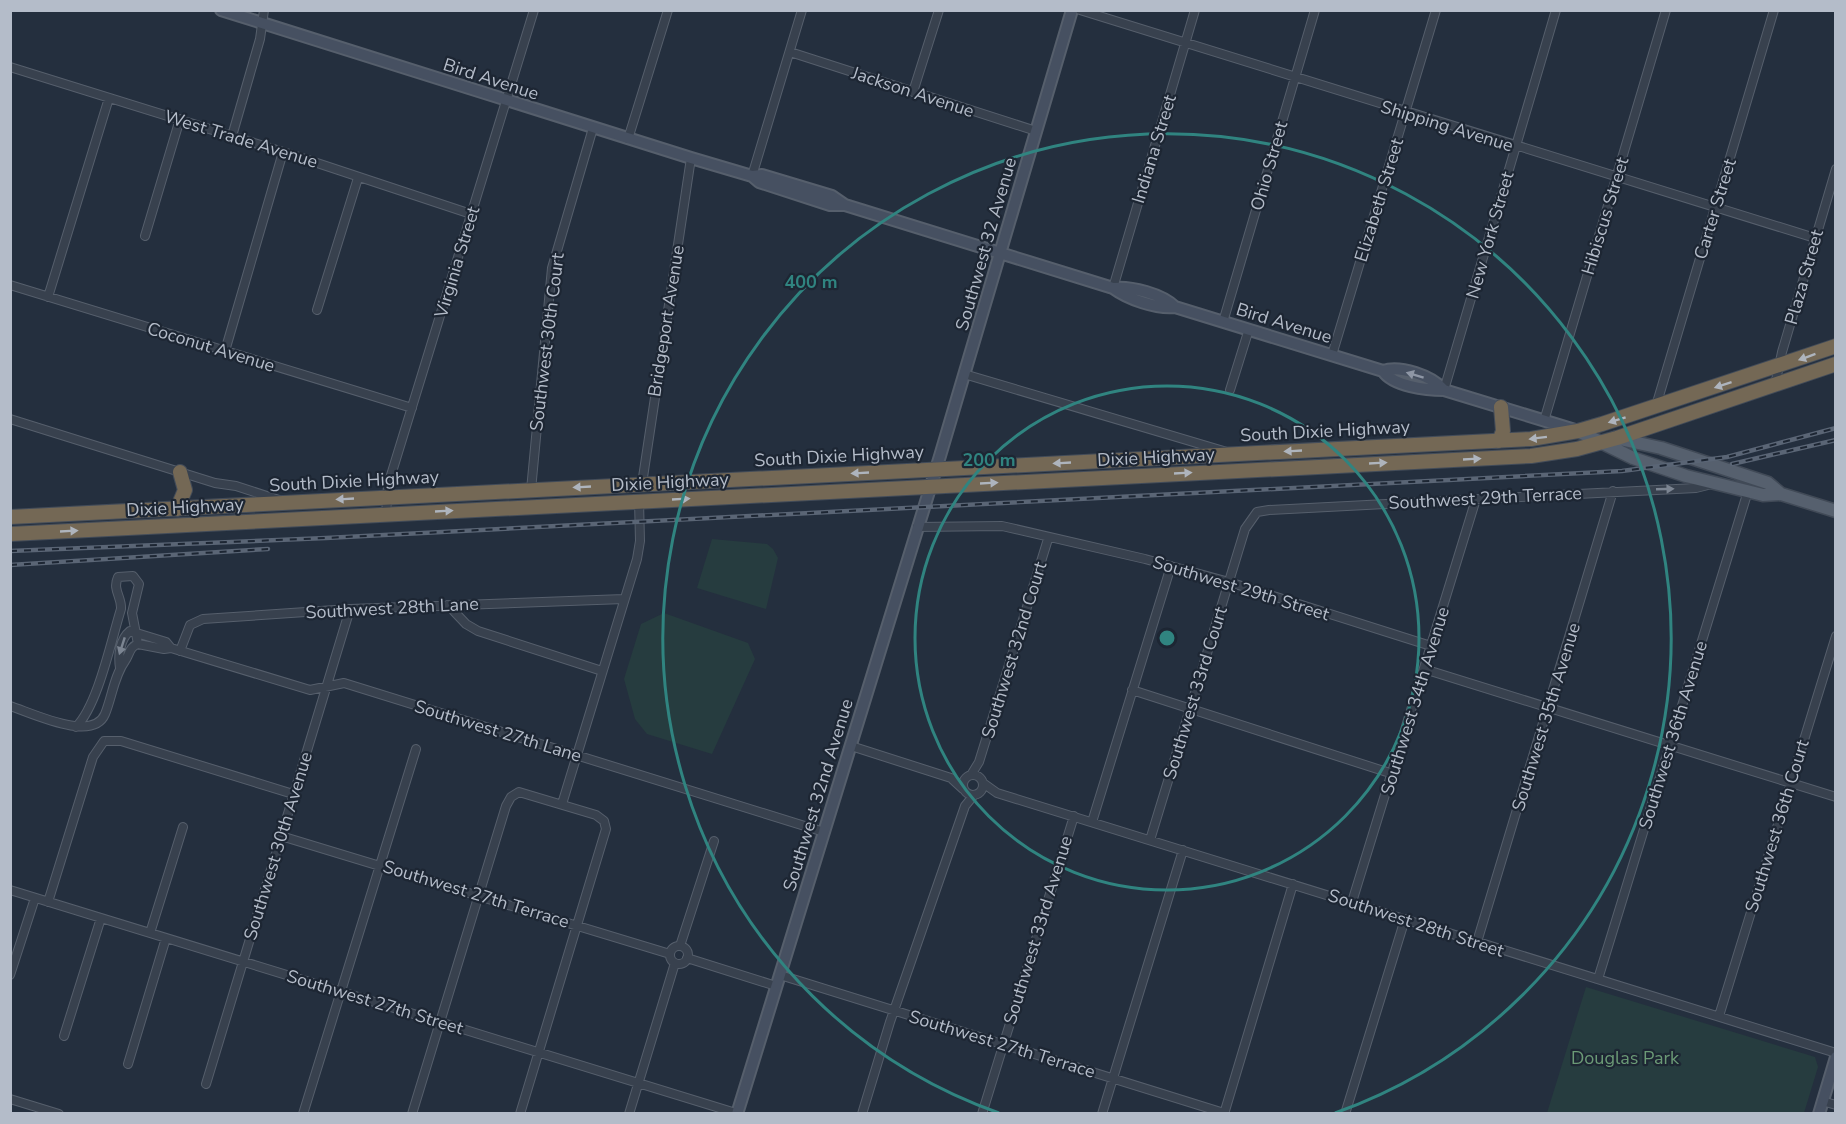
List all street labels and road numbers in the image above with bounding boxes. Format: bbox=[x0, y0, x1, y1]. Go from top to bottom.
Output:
street label: Bird Avenue bbox=[440, 52, 542, 106]
street label: Jackson Avenue bbox=[848, 61, 977, 123]
street label: Indiana Street bbox=[1126, 91, 1182, 206]
street label: Shipping Avenue bbox=[1378, 94, 1516, 158]
street label: West Trade Avenue bbox=[161, 104, 321, 174]
street label: Ohio Street bbox=[1245, 118, 1293, 214]
street label: Elizabeth Street bbox=[1349, 135, 1409, 265]
street label: Hibiscus Street bbox=[1576, 153, 1635, 278]
street label: Southwest 32 Avenue bbox=[950, 155, 1022, 333]
street label: Carter Street bbox=[1688, 155, 1742, 262]
street label: New York Street bbox=[1460, 168, 1520, 301]
street label: Virginia Street bbox=[428, 203, 486, 322]
street label: Plaza Street bbox=[1779, 226, 1829, 327]
street label: Bridgeport Avenue bbox=[642, 244, 690, 398]
street label: Southwest 30th Court bbox=[524, 251, 570, 432]
street label: Bird Avenue bbox=[1233, 297, 1335, 349]
street label: Coconut Avenue bbox=[144, 316, 278, 378]
street label: South Dixie Highway bbox=[1240, 415, 1411, 447]
street label: South Dixie Highway bbox=[754, 440, 925, 472]
street label: Dixie Highway bbox=[1097, 442, 1216, 472]
street label: South Dixie Highway bbox=[269, 465, 440, 497]
street label: Dixie Highway bbox=[611, 467, 730, 497]
street label: Southwest 29th Terrace bbox=[1388, 481, 1582, 515]
street label: Dixie Highway bbox=[126, 492, 245, 522]
street label: Southwest 29th Street bbox=[1150, 550, 1333, 627]
street label: Southwest 32nd Court bbox=[976, 558, 1052, 741]
street label: Southwest 28th Lane bbox=[305, 591, 479, 625]
street label: Southwest 33rd Court bbox=[1157, 603, 1233, 782]
street label: Southwest 34th Avenue bbox=[1375, 604, 1455, 798]
street label: Southwest 35th Avenue bbox=[1506, 620, 1586, 814]
street label: Southwest 36th Avenue bbox=[1633, 638, 1713, 832]
street label: Southwest 27th Lane bbox=[412, 694, 584, 768]
street label: Southwest 32nd Avenue bbox=[777, 696, 859, 894]
street label: Southwest 36th Court bbox=[1739, 736, 1815, 915]
street label: Southwest 30th Avenue bbox=[238, 749, 318, 943]
street label: Southwest 33rd Avenue bbox=[998, 833, 1078, 1027]
street label: Southwest 27th Terrace bbox=[380, 854, 572, 934]
street label: Southwest 28th Street bbox=[1325, 883, 1508, 963]
street label: Southwest 27th Street bbox=[284, 964, 467, 1041]
street label: Southwest 27th Terrace bbox=[906, 1004, 1098, 1084]

